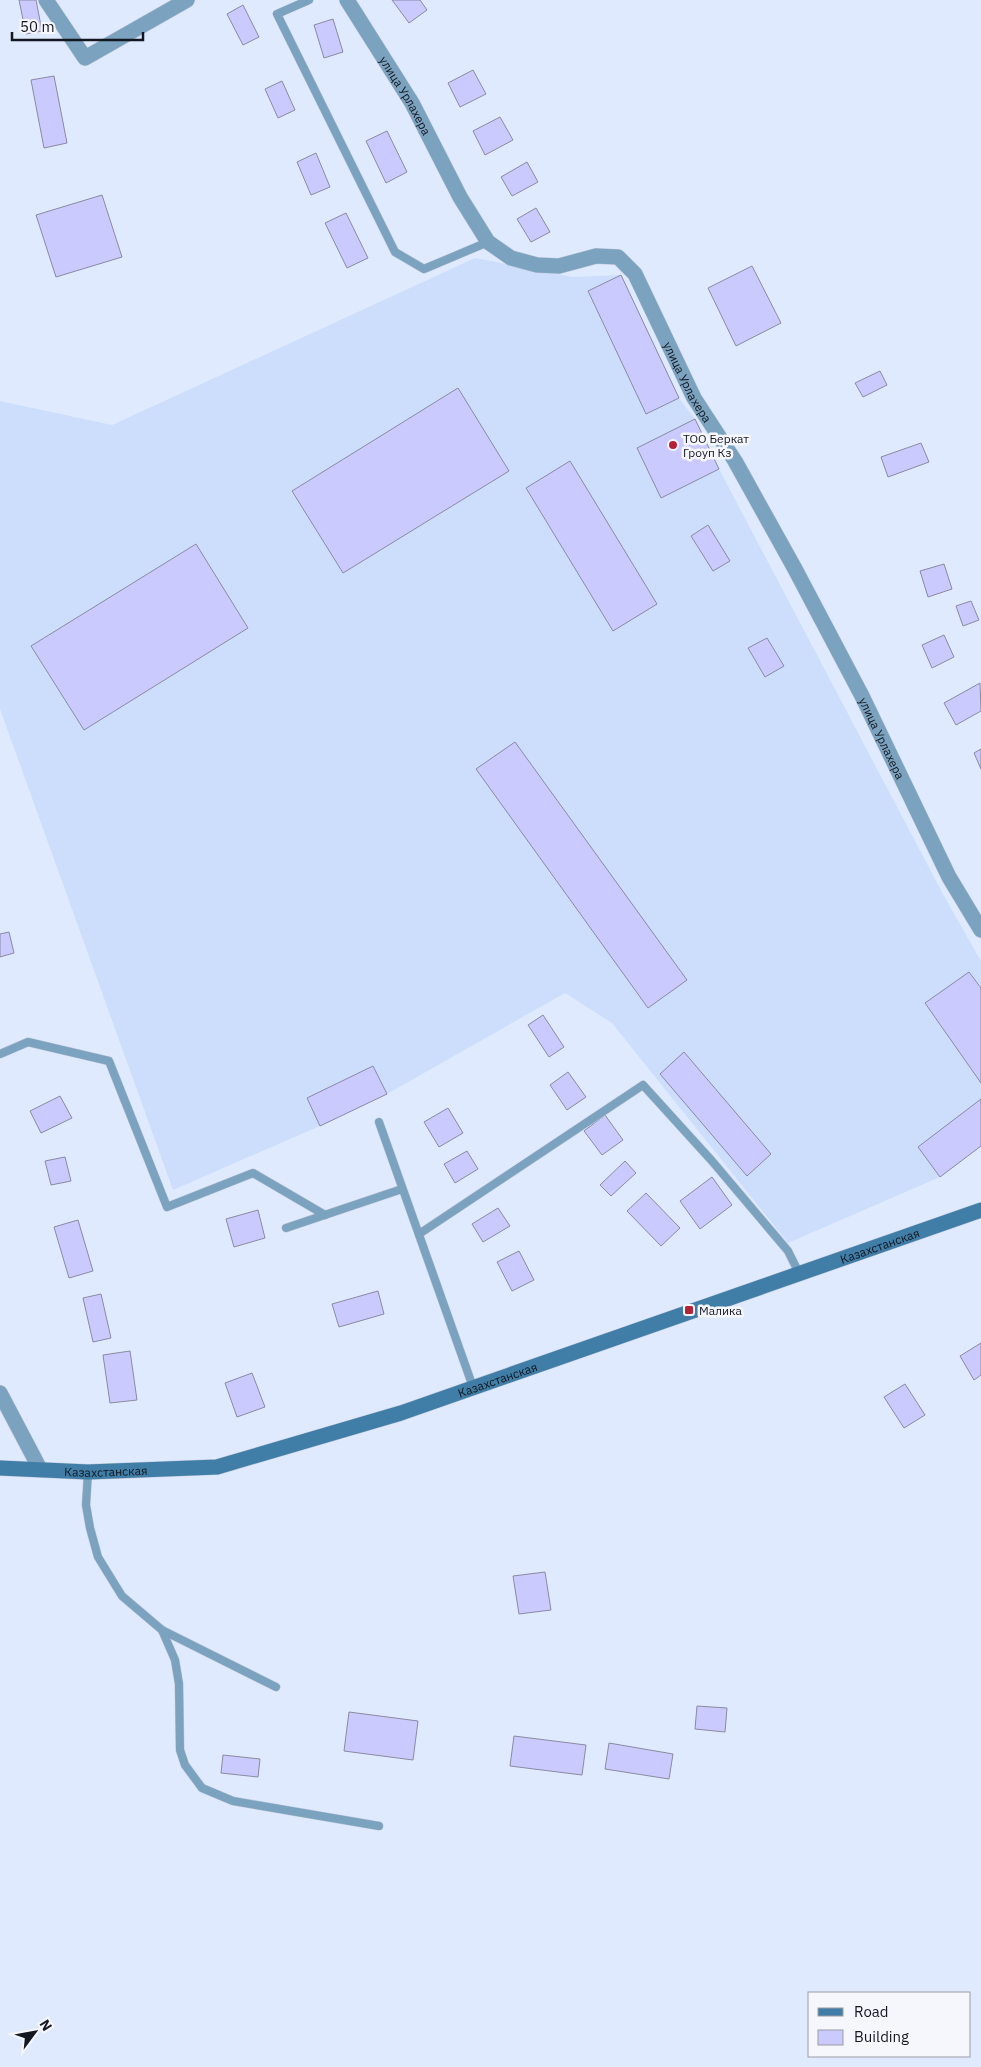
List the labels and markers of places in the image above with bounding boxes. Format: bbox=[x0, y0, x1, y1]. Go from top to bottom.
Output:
place label: ТОО Беркат Гроуп Кз bbox=[683, 431, 749, 460]
marker: ТОО Беркат Гроуп Кз bbox=[667, 439, 679, 451]
place label: Малика bbox=[699, 1303, 743, 1318]
marker: Малика bbox=[683, 1304, 695, 1316]

